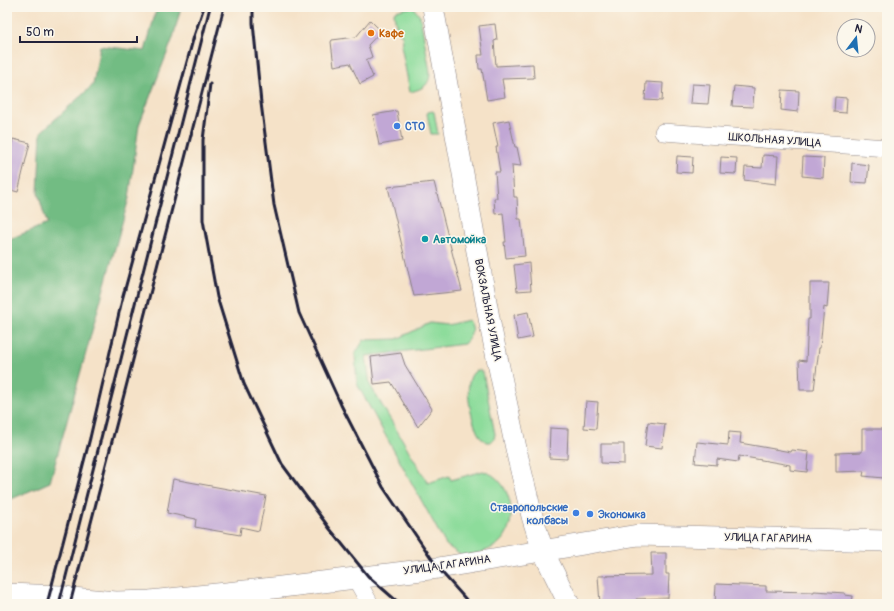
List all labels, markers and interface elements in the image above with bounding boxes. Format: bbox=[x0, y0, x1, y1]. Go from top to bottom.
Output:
scale bar bbox=[20, 18, 137, 44]
north arrow bbox=[836, 18, 876, 58]
text: N bbox=[853, 22, 865, 36]
text: 50 m bbox=[26, 25, 54, 40]
place label: Кафе bbox=[379, 27, 404, 40]
marker: Кафе bbox=[366, 28, 376, 38]
place label: СТО bbox=[405, 120, 425, 133]
marker: СТО bbox=[392, 121, 402, 131]
street label: ШКОЛЬНАЯ УЛИЦА bbox=[728, 130, 822, 150]
place label: Автомойка bbox=[433, 233, 486, 246]
marker: Автомойка bbox=[420, 234, 430, 244]
street label: ВОКЗАЛЬНАЯ УЛИЦА bbox=[472, 258, 504, 362]
place label: Ставропольские колбасы bbox=[490, 501, 569, 527]
marker: Ставропольские колбасы bbox=[571, 508, 581, 518]
place label: Экономка bbox=[598, 508, 646, 521]
marker: Экономка bbox=[585, 509, 595, 519]
street label: УЛИЦА ГАГАРИНА bbox=[724, 531, 812, 545]
street label: УЛИЦА ГАГАРИНА bbox=[402, 552, 492, 578]

